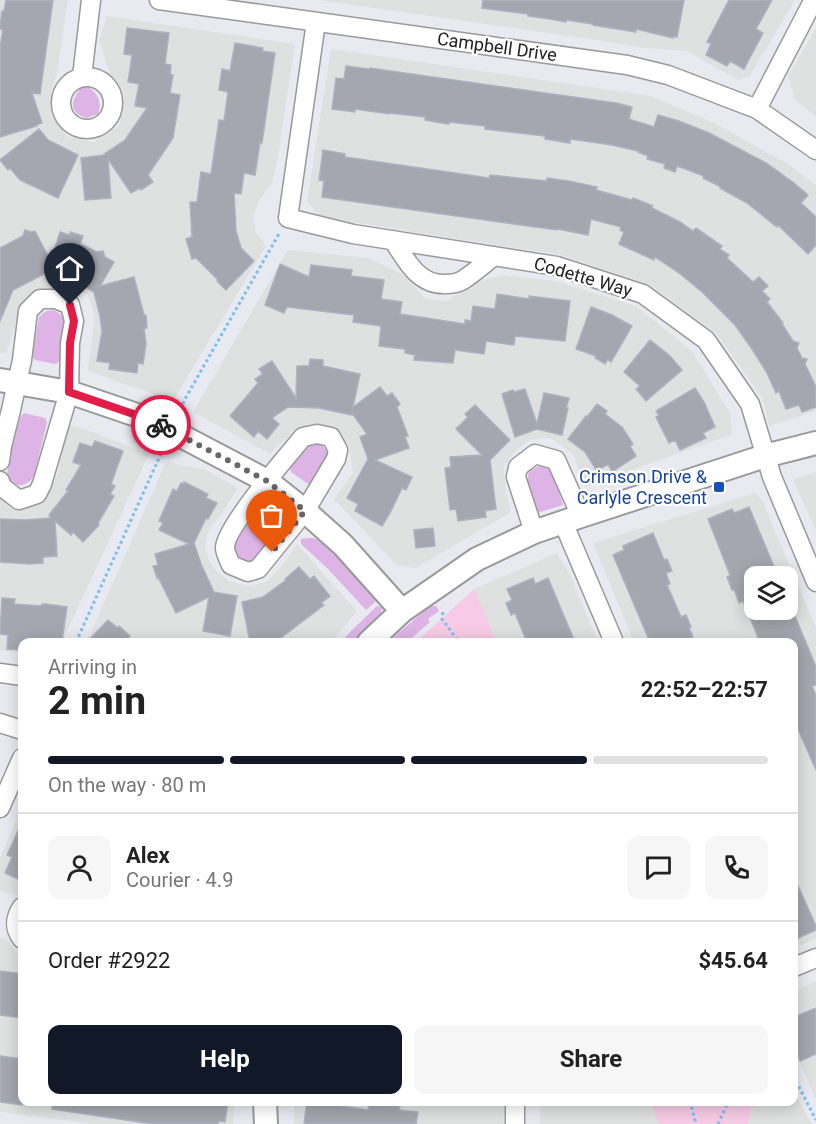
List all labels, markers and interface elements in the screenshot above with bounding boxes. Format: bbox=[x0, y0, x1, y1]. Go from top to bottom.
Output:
street label: Campbell Drive bbox=[436, 28, 558, 65]
pin bbox=[44, 243, 95, 305]
icon: home bbox=[53, 252, 86, 285]
street label: Codette Way bbox=[532, 252, 635, 301]
courier bbox=[131, 395, 191, 455]
icon: bike bbox=[145, 409, 178, 442]
place label: Crimson Drive & Carlyle Crescent bbox=[577, 466, 708, 508]
marker: Crimson Drive & Carlyle Crescent bbox=[712, 480, 726, 494]
pin bbox=[246, 490, 297, 552]
icon: bag bbox=[255, 499, 288, 532]
map controls bbox=[744, 566, 798, 620]
button: layers bbox=[744, 566, 798, 620]
text: Arriving in bbox=[48, 655, 137, 679]
text: 22:52–22:57 bbox=[641, 677, 768, 702]
text: 2 min bbox=[48, 678, 146, 724]
text: On the way · 80 m bbox=[48, 773, 206, 797]
button: person bbox=[48, 836, 111, 899]
button: chat bbox=[627, 836, 690, 899]
button: phone bbox=[705, 836, 768, 899]
text: Alex bbox=[126, 843, 170, 868]
text: Courier · 4.9 bbox=[126, 868, 233, 892]
text: Order #2922 bbox=[48, 948, 170, 973]
text: $45.64 bbox=[699, 948, 768, 973]
button: Help bbox=[48, 1025, 402, 1094]
button: Share bbox=[414, 1025, 768, 1094]

